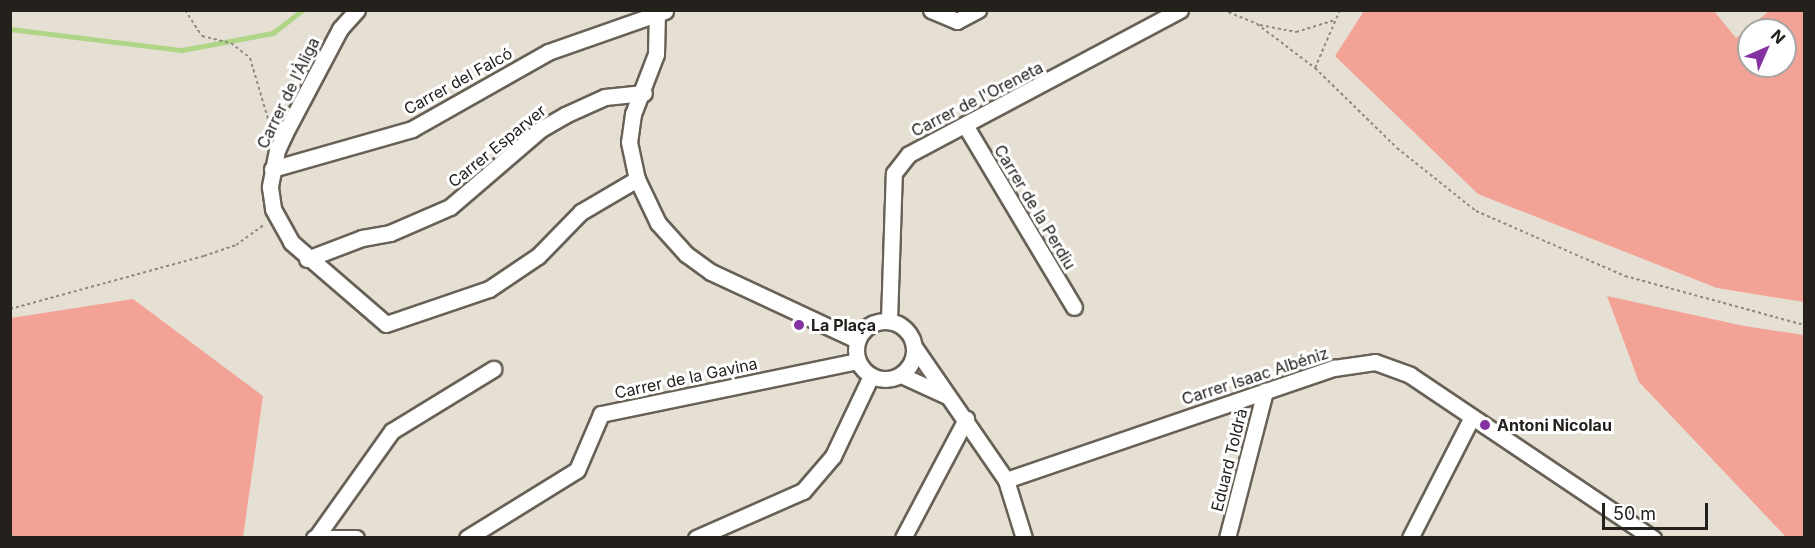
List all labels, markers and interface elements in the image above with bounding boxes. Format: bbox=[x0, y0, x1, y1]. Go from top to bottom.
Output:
north arrow bbox=[1737, 18, 1797, 78]
text: N bbox=[1767, 25, 1790, 48]
street label: Carrer de l'Àliga bbox=[253, 34, 323, 152]
street label: Carrer del Falcó bbox=[401, 43, 515, 119]
street label: Carrer de l'Oreneta bbox=[908, 57, 1046, 141]
street label: Carrer Esparver bbox=[444, 101, 550, 191]
street label: Carrer de la Perdiu bbox=[990, 141, 1080, 273]
place label: La Plaça bbox=[811, 315, 876, 335]
marker: La Plaça bbox=[792, 318, 806, 332]
street label: Carrer Isaac Albéniz bbox=[1179, 343, 1331, 409]
street label: Carrer de la Gavina bbox=[613, 353, 759, 403]
street label: Eduard Toldrà bbox=[1207, 407, 1251, 513]
place label: Antoni Nicolau bbox=[1497, 415, 1612, 435]
marker: Antoni Nicolau bbox=[1478, 418, 1492, 432]
scale bar bbox=[1605, 491, 1712, 529]
text: 50 m bbox=[1613, 503, 1656, 524]

